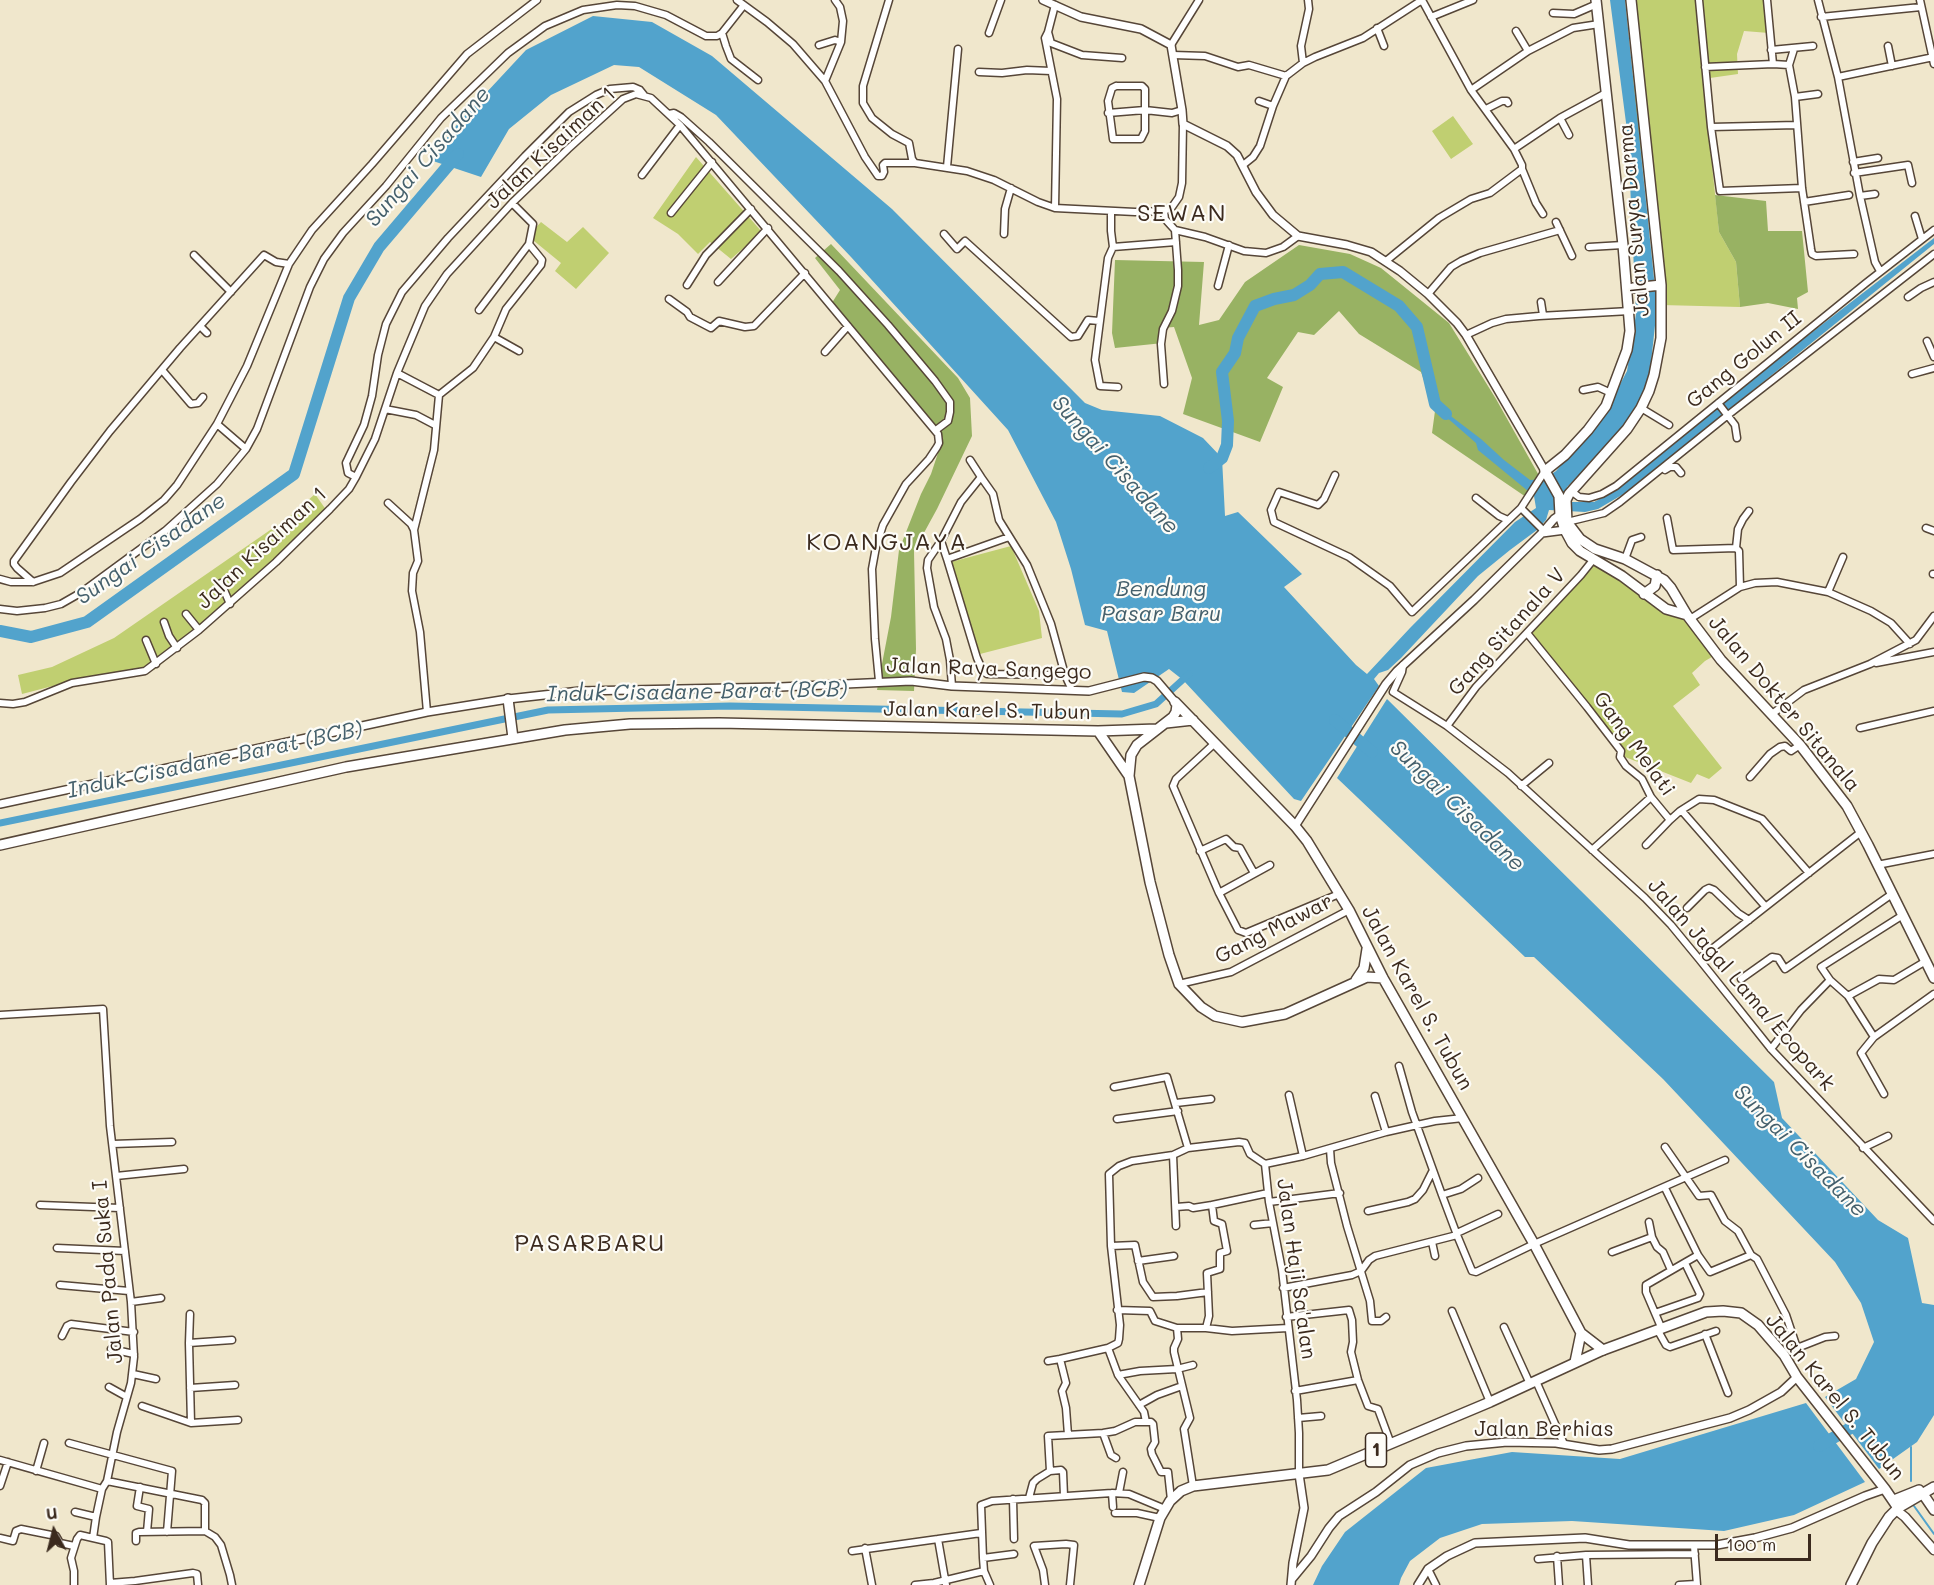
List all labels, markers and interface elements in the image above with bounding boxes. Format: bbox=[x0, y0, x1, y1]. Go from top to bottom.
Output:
water label: Sungai Cisadane bbox=[360, 81, 496, 233]
street label: Jalan Kisaiman 1 bbox=[481, 82, 621, 214]
street label: Jalan Surya Darma bbox=[1613, 122, 1655, 318]
district label: SEWAN bbox=[1137, 200, 1227, 228]
street label: Gang Golun II bbox=[1681, 306, 1807, 414]
water label: Sungai Cisadane bbox=[1046, 390, 1184, 540]
street label: Jalan Kisaiman 1 bbox=[192, 482, 332, 614]
water label: Sungai Cisadane bbox=[71, 487, 231, 611]
district label: KOANGJAYA bbox=[806, 529, 968, 557]
street label: Gang Sitanala V bbox=[1443, 563, 1571, 701]
water label: Bendung Pasar Baru bbox=[1101, 576, 1221, 628]
street label: Jalan Dokter Sitanala bbox=[1703, 611, 1865, 797]
street label: Jalan Raya Sangego bbox=[886, 653, 1092, 685]
water label: Induk Cisadane Barat (BCB) bbox=[546, 676, 848, 708]
street label: Gang Melati bbox=[1588, 687, 1680, 801]
street label: Jalan Karel S. Tubun bbox=[883, 697, 1091, 725]
water label: Induk Cisadane Barat (BCB) bbox=[65, 716, 365, 804]
water label: Sungai Cisadane bbox=[1384, 735, 1530, 877]
street label: Jalan Jagal Lama/Ecopark bbox=[1642, 874, 1840, 1096]
street label: Gang Mawar bbox=[1211, 889, 1337, 969]
street label: Jalan Karel S. Tubun bbox=[1356, 901, 1478, 1095]
water label: Sungai Cisadane bbox=[1728, 1079, 1872, 1223]
street label: Jalan Haji Sa'alan bbox=[1271, 1177, 1321, 1361]
street label: Jalan Pada Suka I bbox=[87, 1179, 129, 1365]
district label: PASARBARU bbox=[514, 1230, 666, 1258]
street label: Jalan Karel S. Tubun bbox=[1760, 1309, 1910, 1485]
street label: Jalan Berhias bbox=[1474, 1417, 1614, 1443]
road number: 1 bbox=[1366, 1433, 1386, 1467]
north arrow bbox=[24, 1501, 84, 1561]
text: U bbox=[45, 1502, 59, 1524]
scale bar bbox=[1718, 1522, 1814, 1560]
text: 100 m bbox=[1726, 1532, 1776, 1556]

